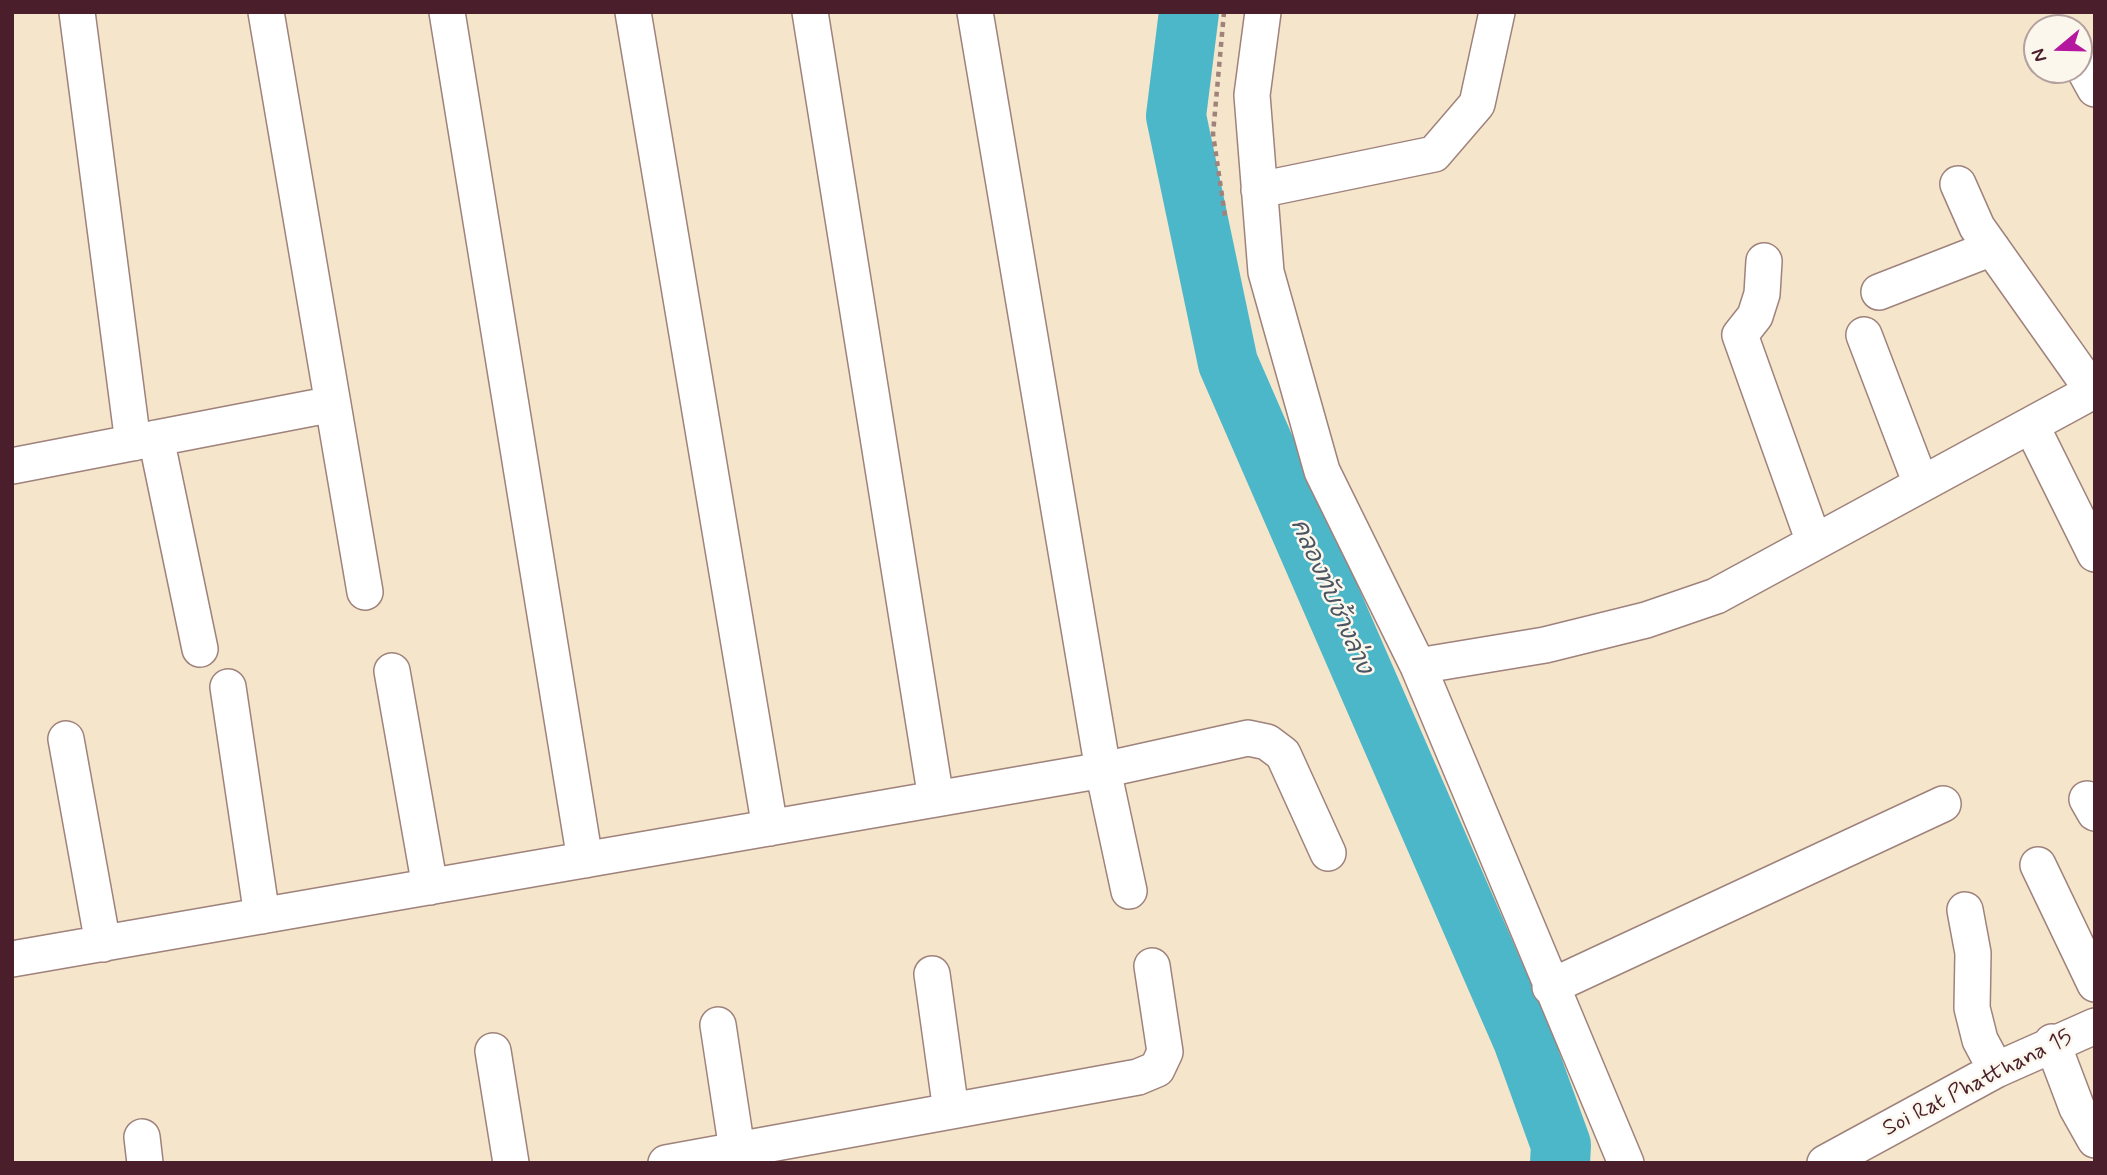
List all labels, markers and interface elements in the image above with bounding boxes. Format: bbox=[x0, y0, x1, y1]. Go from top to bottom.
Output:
north arrow bbox=[2023, 14, 2093, 84]
text: N bbox=[2026, 45, 2053, 65]
water label: คลองทับช้างล่าง bbox=[1283, 515, 1377, 679]
street label: Soi Rat Phatthana 15 bbox=[1879, 1024, 2077, 1144]

